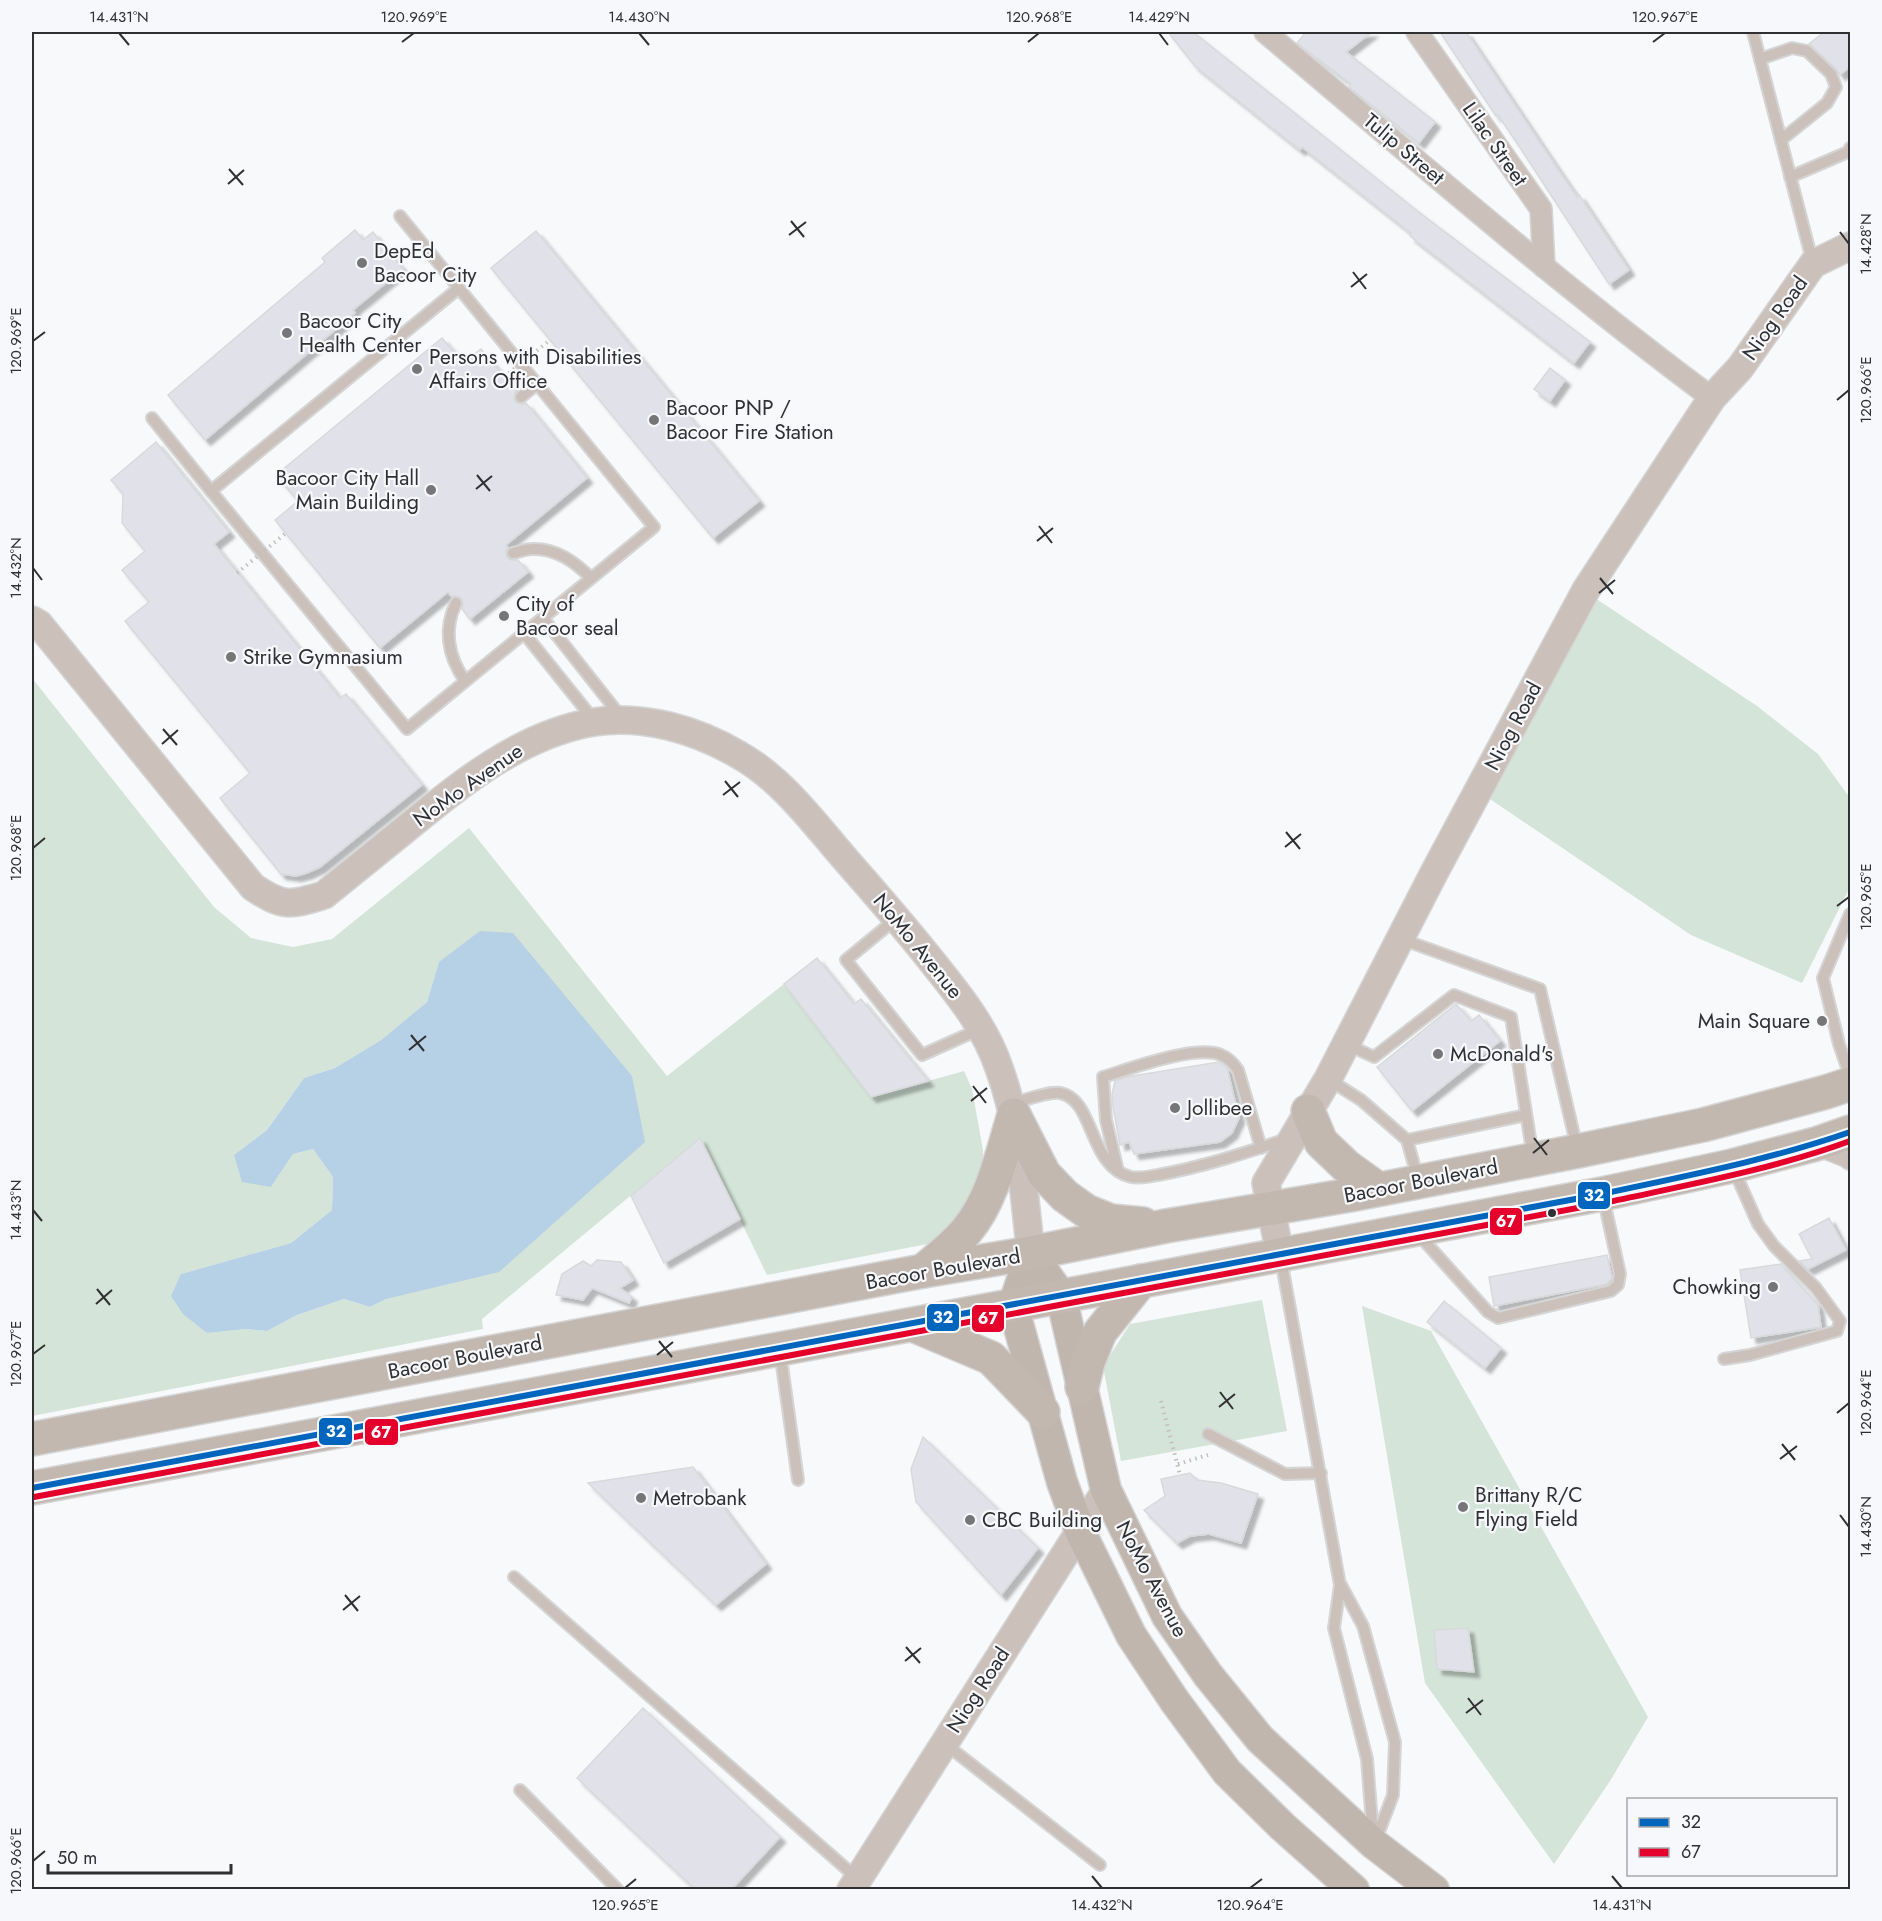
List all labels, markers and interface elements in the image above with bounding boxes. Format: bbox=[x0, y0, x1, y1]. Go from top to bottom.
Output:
text: 14.431°N bbox=[89, 6, 149, 28]
text: 120.969°E bbox=[380, 6, 448, 28]
text: 14.430°N bbox=[608, 6, 670, 28]
text: 120.968°E bbox=[1006, 6, 1072, 28]
text: 14.429°N bbox=[1128, 6, 1190, 28]
text: 120.967°E bbox=[1632, 6, 1698, 28]
street label: Lilac Street bbox=[1455, 96, 1535, 192]
street label: Tulip Street bbox=[1357, 106, 1451, 192]
text: 14.428°N bbox=[1855, 213, 1877, 275]
place label: DepEd Bacoor City bbox=[374, 236, 477, 290]
marker: DepEd Bacoor City bbox=[355, 256, 369, 270]
street label: Niog Road bbox=[1735, 270, 1815, 366]
place label: Bacoor City Health Center bbox=[299, 306, 422, 360]
text: 120.969°E bbox=[5, 307, 27, 375]
marker: Bacoor City Health Center bbox=[280, 326, 294, 340]
place label: Persons with Disabilities Affairs Office bbox=[429, 342, 642, 396]
text: 120.966°E bbox=[1855, 356, 1877, 424]
marker: Persons with Disabilities Affairs Office bbox=[410, 362, 424, 376]
place label: Bacoor PNP / Bacoor Fire Station bbox=[666, 393, 834, 447]
marker: Bacoor PNP / Bacoor Fire Station bbox=[647, 413, 661, 427]
place label: Bacoor City Hall Main Building bbox=[276, 463, 419, 517]
marker: Bacoor City Hall Main Building bbox=[424, 483, 438, 497]
text: 14.432°N bbox=[5, 537, 27, 599]
place label: City of Bacoor seal bbox=[516, 589, 619, 643]
marker: City of Bacoor seal bbox=[497, 609, 511, 623]
place label: Strike Gymnasium bbox=[243, 642, 403, 672]
marker: Strike Gymnasium bbox=[224, 650, 238, 664]
street label: Niog Road bbox=[1477, 676, 1549, 776]
street label: NoMo Avenue bbox=[407, 736, 529, 834]
text: 120.968°E bbox=[5, 815, 27, 881]
text: 120.965°E bbox=[1855, 864, 1877, 930]
street label: NoMo Avenue bbox=[866, 887, 970, 1005]
place label: Main Square bbox=[1698, 1006, 1810, 1036]
marker: Main Square bbox=[1815, 1014, 1829, 1028]
place label: McDonald's bbox=[1450, 1039, 1553, 1069]
marker: McDonald's bbox=[1431, 1047, 1445, 1061]
place label: Jollibee bbox=[1184, 1093, 1252, 1123]
marker: Jollibee bbox=[1168, 1101, 1182, 1115]
street label: Bacoor Boulevard bbox=[1341, 1151, 1501, 1211]
text: 14.433°N bbox=[5, 1180, 27, 1240]
line badge: 32 bbox=[1577, 1181, 1611, 1210]
text: 32 bbox=[1584, 1184, 1604, 1207]
line badge: 67 bbox=[1489, 1207, 1523, 1236]
unlabelled marker bbox=[1546, 1207, 1558, 1219]
text: 67 bbox=[1496, 1210, 1517, 1233]
street label: Bacoor Boulevard bbox=[863, 1241, 1023, 1297]
place label: Chowking bbox=[1672, 1272, 1761, 1302]
marker: Chowking bbox=[1766, 1280, 1780, 1294]
line badge: 32 bbox=[926, 1303, 960, 1332]
line badge: 67 bbox=[971, 1304, 1005, 1333]
text: 32 bbox=[933, 1306, 953, 1329]
text: 67 bbox=[978, 1307, 999, 1330]
text: 120.967°E bbox=[5, 1321, 27, 1387]
street label: Bacoor Boulevard bbox=[385, 1327, 545, 1387]
text: 120.964°E bbox=[1855, 1369, 1877, 1437]
line badge: 32 bbox=[318, 1417, 353, 1446]
line badge: 67 bbox=[364, 1418, 399, 1446]
text: 32 bbox=[326, 1420, 346, 1443]
text: 67 bbox=[371, 1421, 392, 1444]
place label: Brittany R/C Flying Field bbox=[1475, 1480, 1583, 1534]
place label: Metrobank bbox=[653, 1483, 747, 1513]
marker: Metrobank bbox=[634, 1491, 648, 1505]
text: 14.430°N bbox=[1855, 1496, 1877, 1558]
marker: Brittany R/C Flying Field bbox=[1456, 1500, 1470, 1514]
place label: CBC Building bbox=[982, 1505, 1102, 1535]
marker: CBC Building bbox=[963, 1513, 977, 1527]
street label: NoMo Avenue bbox=[1109, 1515, 1195, 1643]
street label: Niog Road bbox=[939, 1641, 1017, 1739]
legend bbox=[1627, 1798, 1837, 1876]
text: 32 bbox=[1681, 1809, 1701, 1835]
text: 120.966°E bbox=[5, 1827, 27, 1895]
scale bar bbox=[48, 1837, 231, 1875]
text: 67 bbox=[1681, 1839, 1701, 1865]
text: 50 m bbox=[57, 1845, 97, 1871]
text: 120.965°E bbox=[592, 1894, 658, 1916]
text: 14.432°N bbox=[1071, 1894, 1133, 1916]
text: 120.964°E bbox=[1216, 1894, 1284, 1916]
text: 14.431°N bbox=[1592, 1894, 1652, 1916]

